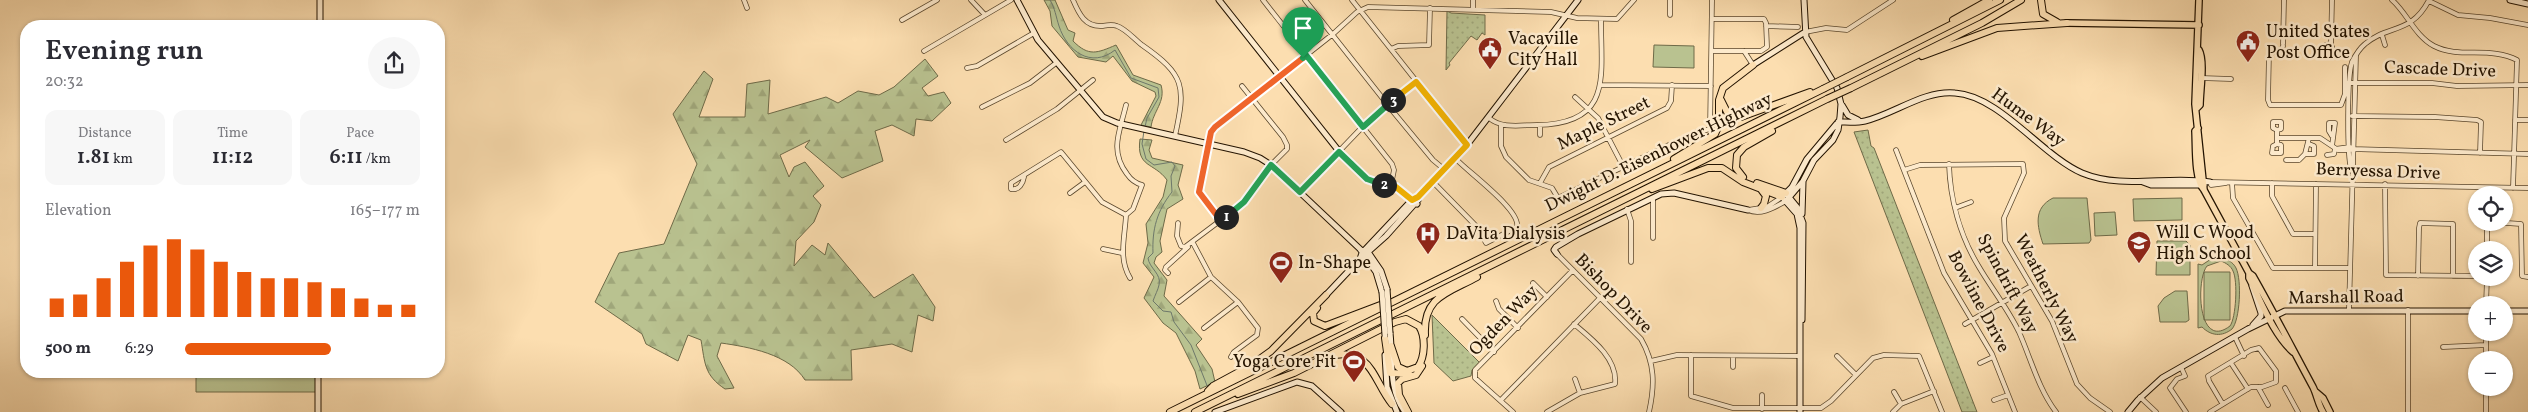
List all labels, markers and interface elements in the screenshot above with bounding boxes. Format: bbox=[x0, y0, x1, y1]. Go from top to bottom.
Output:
pin bbox=[1282, 7, 1324, 58]
icon: arrive bbox=[1289, 14, 1317, 42]
place label: United States Post Office bbox=[2266, 20, 2370, 66]
place label: Vacaville City Hall bbox=[1508, 27, 1578, 73]
public building icon: United States Post Office bbox=[2235, 29, 2261, 63]
text: Evening run bbox=[45, 32, 204, 71]
public building icon: Vacaville City Hall bbox=[1477, 36, 1503, 70]
button: share bbox=[368, 37, 420, 89]
street label: Cascade Drive bbox=[2384, 56, 2496, 84]
text: 20:32 bbox=[45, 71, 84, 93]
street label: Hume Way bbox=[1986, 83, 2070, 154]
street label: Dwight D. Eisenhower Highway bbox=[1541, 87, 1777, 219]
pin: 3 bbox=[1380, 88, 1406, 112]
text: 3 bbox=[1390, 91, 1397, 110]
street label: Maple Street bbox=[1553, 91, 1655, 157]
text: Distance bbox=[78, 124, 132, 143]
text: Time bbox=[217, 124, 248, 143]
text: Pace bbox=[346, 124, 374, 143]
text: 1.81 bbox=[77, 143, 110, 172]
text: 11:12 bbox=[212, 143, 253, 172]
text: 6:11 bbox=[330, 143, 363, 172]
text: km bbox=[110, 150, 133, 169]
text: /km bbox=[363, 150, 391, 169]
street label: Berryessa Drive bbox=[2315, 157, 2441, 187]
pin: 2 bbox=[1372, 172, 1396, 198]
text: 2 bbox=[1381, 176, 1388, 195]
map controls bbox=[2468, 186, 2513, 396]
button: locate bbox=[2468, 186, 2513, 231]
text: Elevation bbox=[45, 200, 112, 222]
text: 165–177 m bbox=[350, 200, 420, 222]
pin: 1 bbox=[1214, 204, 1238, 230]
text: 1 bbox=[1224, 208, 1229, 227]
hospital icon: DaVita Dialysis bbox=[1415, 221, 1441, 255]
place label: Will C Wood High School bbox=[2156, 221, 2254, 267]
place label: DaVita Dialysis bbox=[1446, 222, 1566, 247]
street label: Spindrift Way bbox=[1970, 230, 2044, 339]
street label: Weatherly Way bbox=[2008, 230, 2084, 348]
school or university icon: Will C Wood High School bbox=[2126, 230, 2152, 264]
button: layers bbox=[2468, 241, 2513, 286]
street label: Bowline Drive bbox=[1941, 247, 2015, 357]
street label: Bishop Drive bbox=[1568, 248, 1658, 340]
sports icon: In-Shape bbox=[1268, 250, 1294, 284]
place label: In-Shape bbox=[1298, 251, 1371, 276]
street label: Ogden Way bbox=[1464, 280, 1544, 362]
street label: Marshall Road bbox=[2288, 284, 2404, 312]
button: + bbox=[2468, 296, 2513, 341]
text: 500 m bbox=[45, 338, 91, 360]
text: 6:29 bbox=[125, 338, 154, 360]
sports icon: Yoga Core Fit bbox=[1341, 349, 1367, 383]
place label: Yoga Core Fit bbox=[1233, 350, 1336, 375]
button: − bbox=[2468, 351, 2513, 396]

